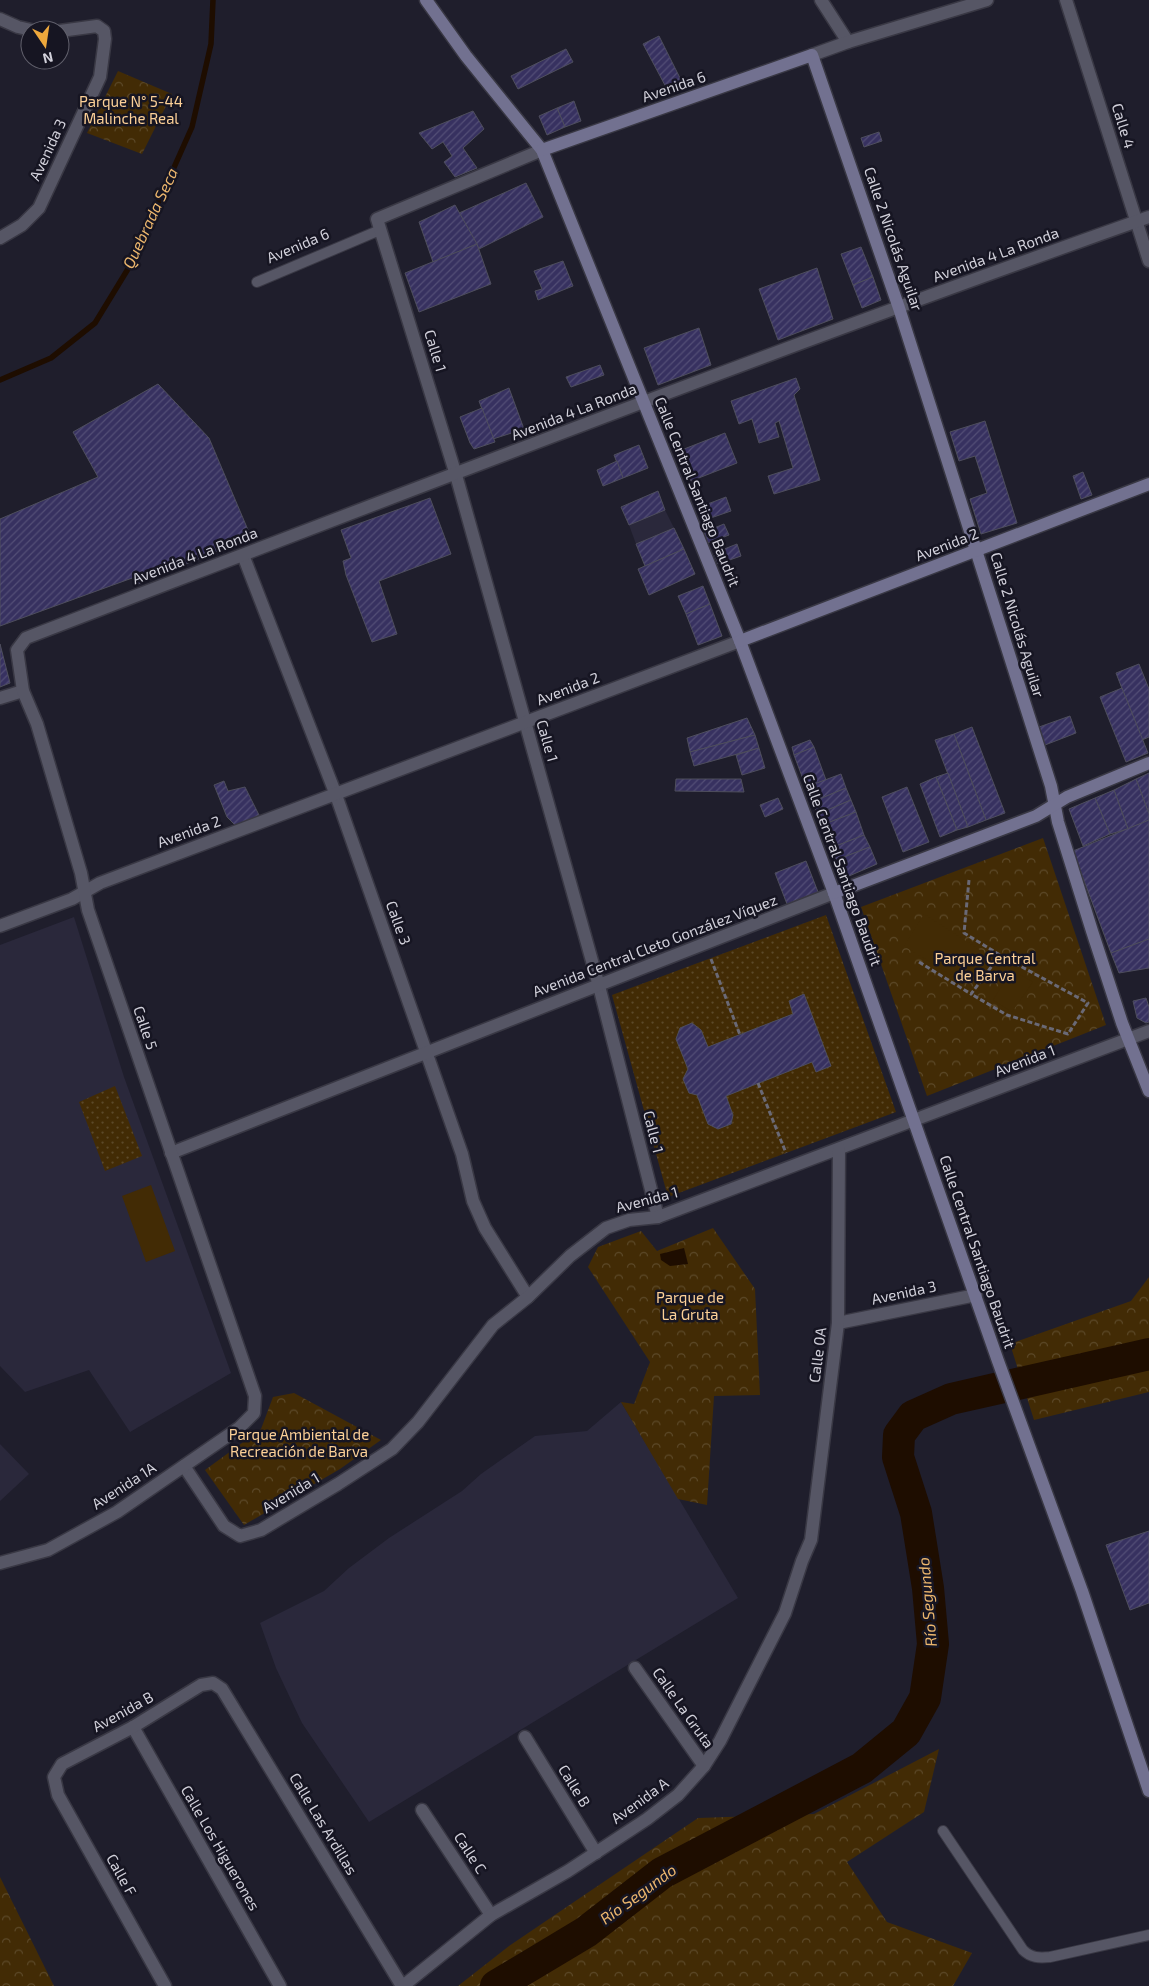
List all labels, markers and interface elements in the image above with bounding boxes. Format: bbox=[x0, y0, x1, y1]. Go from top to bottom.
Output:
north arrow bbox=[20, 20, 70, 70]
text: N bbox=[41, 49, 55, 68]
street label: Avenida 6 bbox=[639, 67, 708, 105]
park label: Parque N° 5-44 Malinche Real bbox=[79, 92, 183, 127]
street label: Calle 4 bbox=[1109, 101, 1139, 150]
street label: Avenida 3 bbox=[25, 116, 69, 183]
water label: Quebrada Seca bbox=[118, 164, 182, 272]
street label: Calle 2 Nicolás Aguilar bbox=[861, 164, 927, 313]
street label: Avenida 4 La Ronda bbox=[930, 223, 1061, 285]
street label: Avenida 6 bbox=[264, 224, 332, 266]
street label: Calle 1 bbox=[421, 327, 451, 374]
street label: Avenida 4 La Ronda bbox=[508, 379, 639, 443]
street label: Calle Central Santiago Baudrit bbox=[652, 394, 744, 589]
street label: Avenida 4 La Ronda bbox=[129, 523, 260, 587]
street label: Avenida 2 bbox=[913, 524, 981, 564]
street label: Calle 2 Nicolás Aguilar bbox=[987, 550, 1049, 699]
street label: Avenida 2 bbox=[534, 668, 602, 708]
street label: Calle 1 bbox=[533, 718, 563, 764]
street label: Calle Central Santiago Baudrit bbox=[800, 771, 886, 968]
street label: Avenida 2 bbox=[155, 811, 223, 851]
street label: Avenida Central Cleto González Víquez bbox=[530, 890, 779, 1000]
street label: Calle 3 bbox=[383, 898, 415, 947]
park label: Parque Central de Barva bbox=[934, 949, 1036, 984]
street label: Calle 5 bbox=[130, 1003, 162, 1052]
street label: Avenida 1 bbox=[992, 1040, 1058, 1080]
street label: Calle 1 bbox=[640, 1109, 668, 1155]
street label: Calle Central Santiago Baudrit bbox=[936, 1153, 1020, 1351]
street label: Avenida 1 bbox=[614, 1182, 680, 1216]
street label: Avenida 3 bbox=[870, 1276, 938, 1308]
park label: Parque de La Gruta bbox=[656, 1288, 724, 1323]
street label: Calle 0A bbox=[805, 1326, 829, 1384]
park label: Parque Ambiental de Recreación de Barva bbox=[229, 1425, 369, 1460]
street label: Avenida 1A bbox=[88, 1457, 159, 1513]
street label: Avenida 1 bbox=[259, 1468, 322, 1516]
water label: Río Segundo bbox=[913, 1557, 940, 1648]
street label: Calle La Gruta bbox=[649, 1664, 718, 1751]
street label: Avenida B bbox=[89, 1687, 156, 1735]
street label: Calle B bbox=[555, 1761, 595, 1810]
street label: Calle Las Ardillas bbox=[286, 1769, 361, 1878]
street label: Avenida A bbox=[607, 1773, 672, 1827]
street label: Calle Los Higuerones bbox=[178, 1782, 264, 1913]
street label: Calle C bbox=[451, 1828, 491, 1877]
street label: Calle F bbox=[103, 1850, 141, 1899]
water label: Río Segundo bbox=[596, 1860, 680, 1928]

